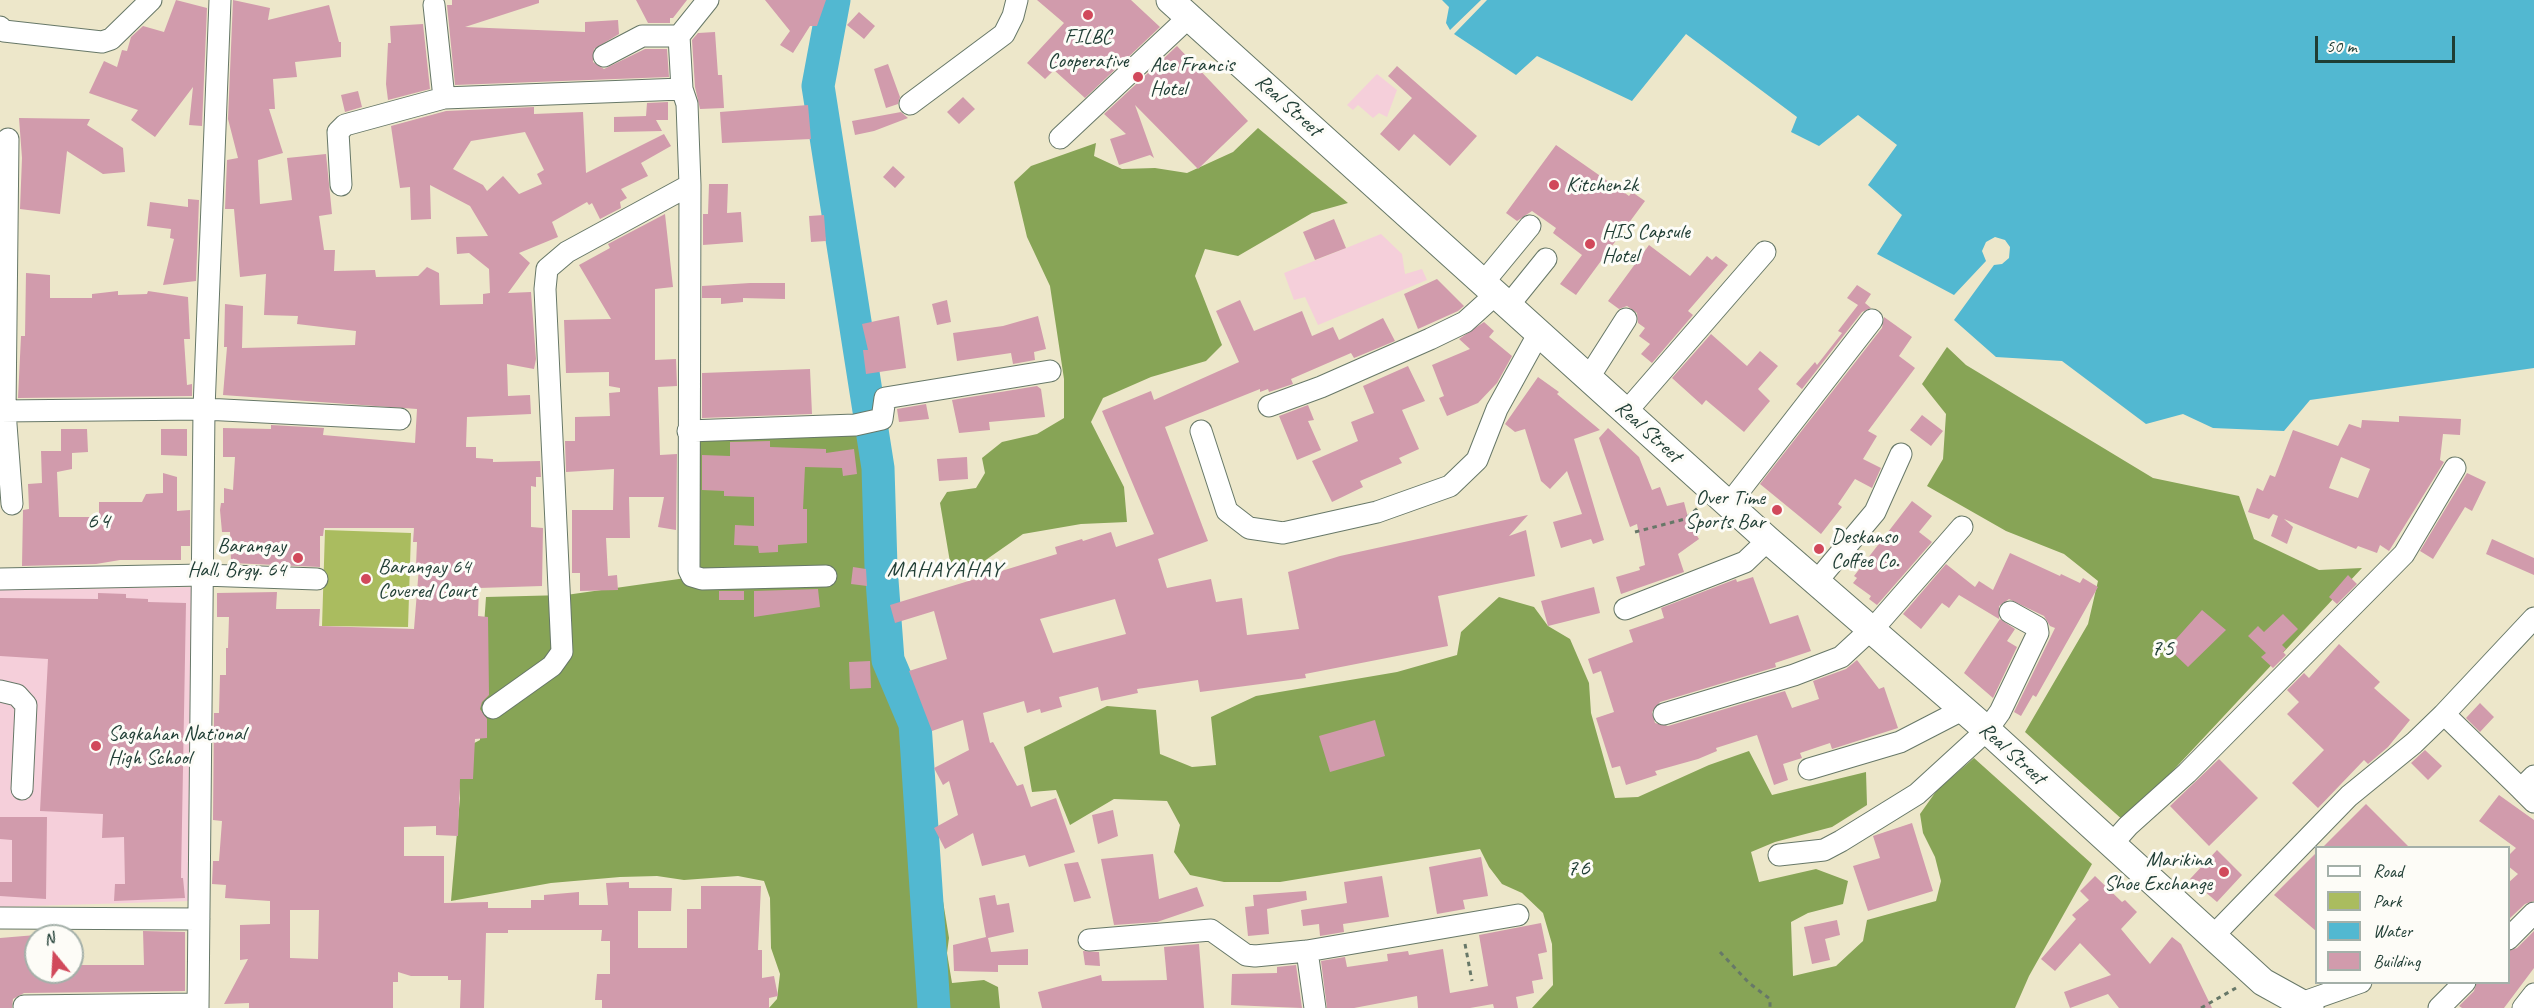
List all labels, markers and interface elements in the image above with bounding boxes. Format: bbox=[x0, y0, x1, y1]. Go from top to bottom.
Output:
marker: FILBC Cooperative bbox=[1081, 8, 1095, 22]
place label: FILBC Cooperative bbox=[1048, 24, 1128, 74]
scale bar bbox=[2318, 24, 2458, 62]
text: 50 m bbox=[2326, 35, 2357, 57]
place label: Ace Francis Hotel bbox=[1150, 52, 1234, 102]
marker: Ace Francis Hotel bbox=[1131, 70, 1145, 84]
street label: Real Street bbox=[1250, 70, 1326, 142]
place label: Kitchen2k bbox=[1566, 172, 1638, 198]
marker: Kitchen2k bbox=[1547, 178, 1561, 192]
place label: HIS Capsule Hotel bbox=[1602, 219, 1690, 269]
marker: HIS Capsule Hotel bbox=[1583, 237, 1597, 251]
street label: Real Street bbox=[1610, 396, 1686, 468]
place label: Over Time Sports Bar bbox=[1685, 485, 1765, 535]
marker: Over Time Sports Bar bbox=[1770, 503, 1784, 517]
district label: 64 bbox=[87, 508, 111, 536]
place label: Deskanso Coffee Co. bbox=[1831, 524, 1899, 574]
place label: Barangay Hall, Brgy. 64 bbox=[187, 533, 286, 583]
marker: Deskanso Coffee Co. bbox=[1812, 542, 1826, 556]
marker: Barangay Hall, Brgy. 64 bbox=[291, 551, 305, 565]
place label: Barangay 64 Covered Court bbox=[378, 554, 477, 604]
district label: MAHAYAHAY bbox=[886, 557, 1004, 583]
marker: Barangay 64 Covered Court bbox=[359, 572, 373, 586]
district label: 75 bbox=[2151, 635, 2175, 663]
street label: Real Street bbox=[1974, 718, 2050, 790]
place label: Sagkahan National High School bbox=[108, 721, 246, 771]
marker: Sagkahan National High School bbox=[89, 739, 103, 753]
legend bbox=[2315, 846, 2510, 984]
place label: Marikina Shoe Exchange bbox=[2104, 847, 2212, 897]
district label: 76 bbox=[1567, 855, 1591, 883]
text: Road bbox=[2373, 860, 2403, 882]
marker: Marikina Shoe Exchange bbox=[2217, 865, 2231, 879]
text: Park bbox=[2373, 890, 2402, 912]
text: Water bbox=[2373, 920, 2412, 942]
north arrow bbox=[24, 924, 84, 984]
text: N bbox=[41, 928, 57, 950]
text: Building bbox=[2373, 950, 2420, 972]

